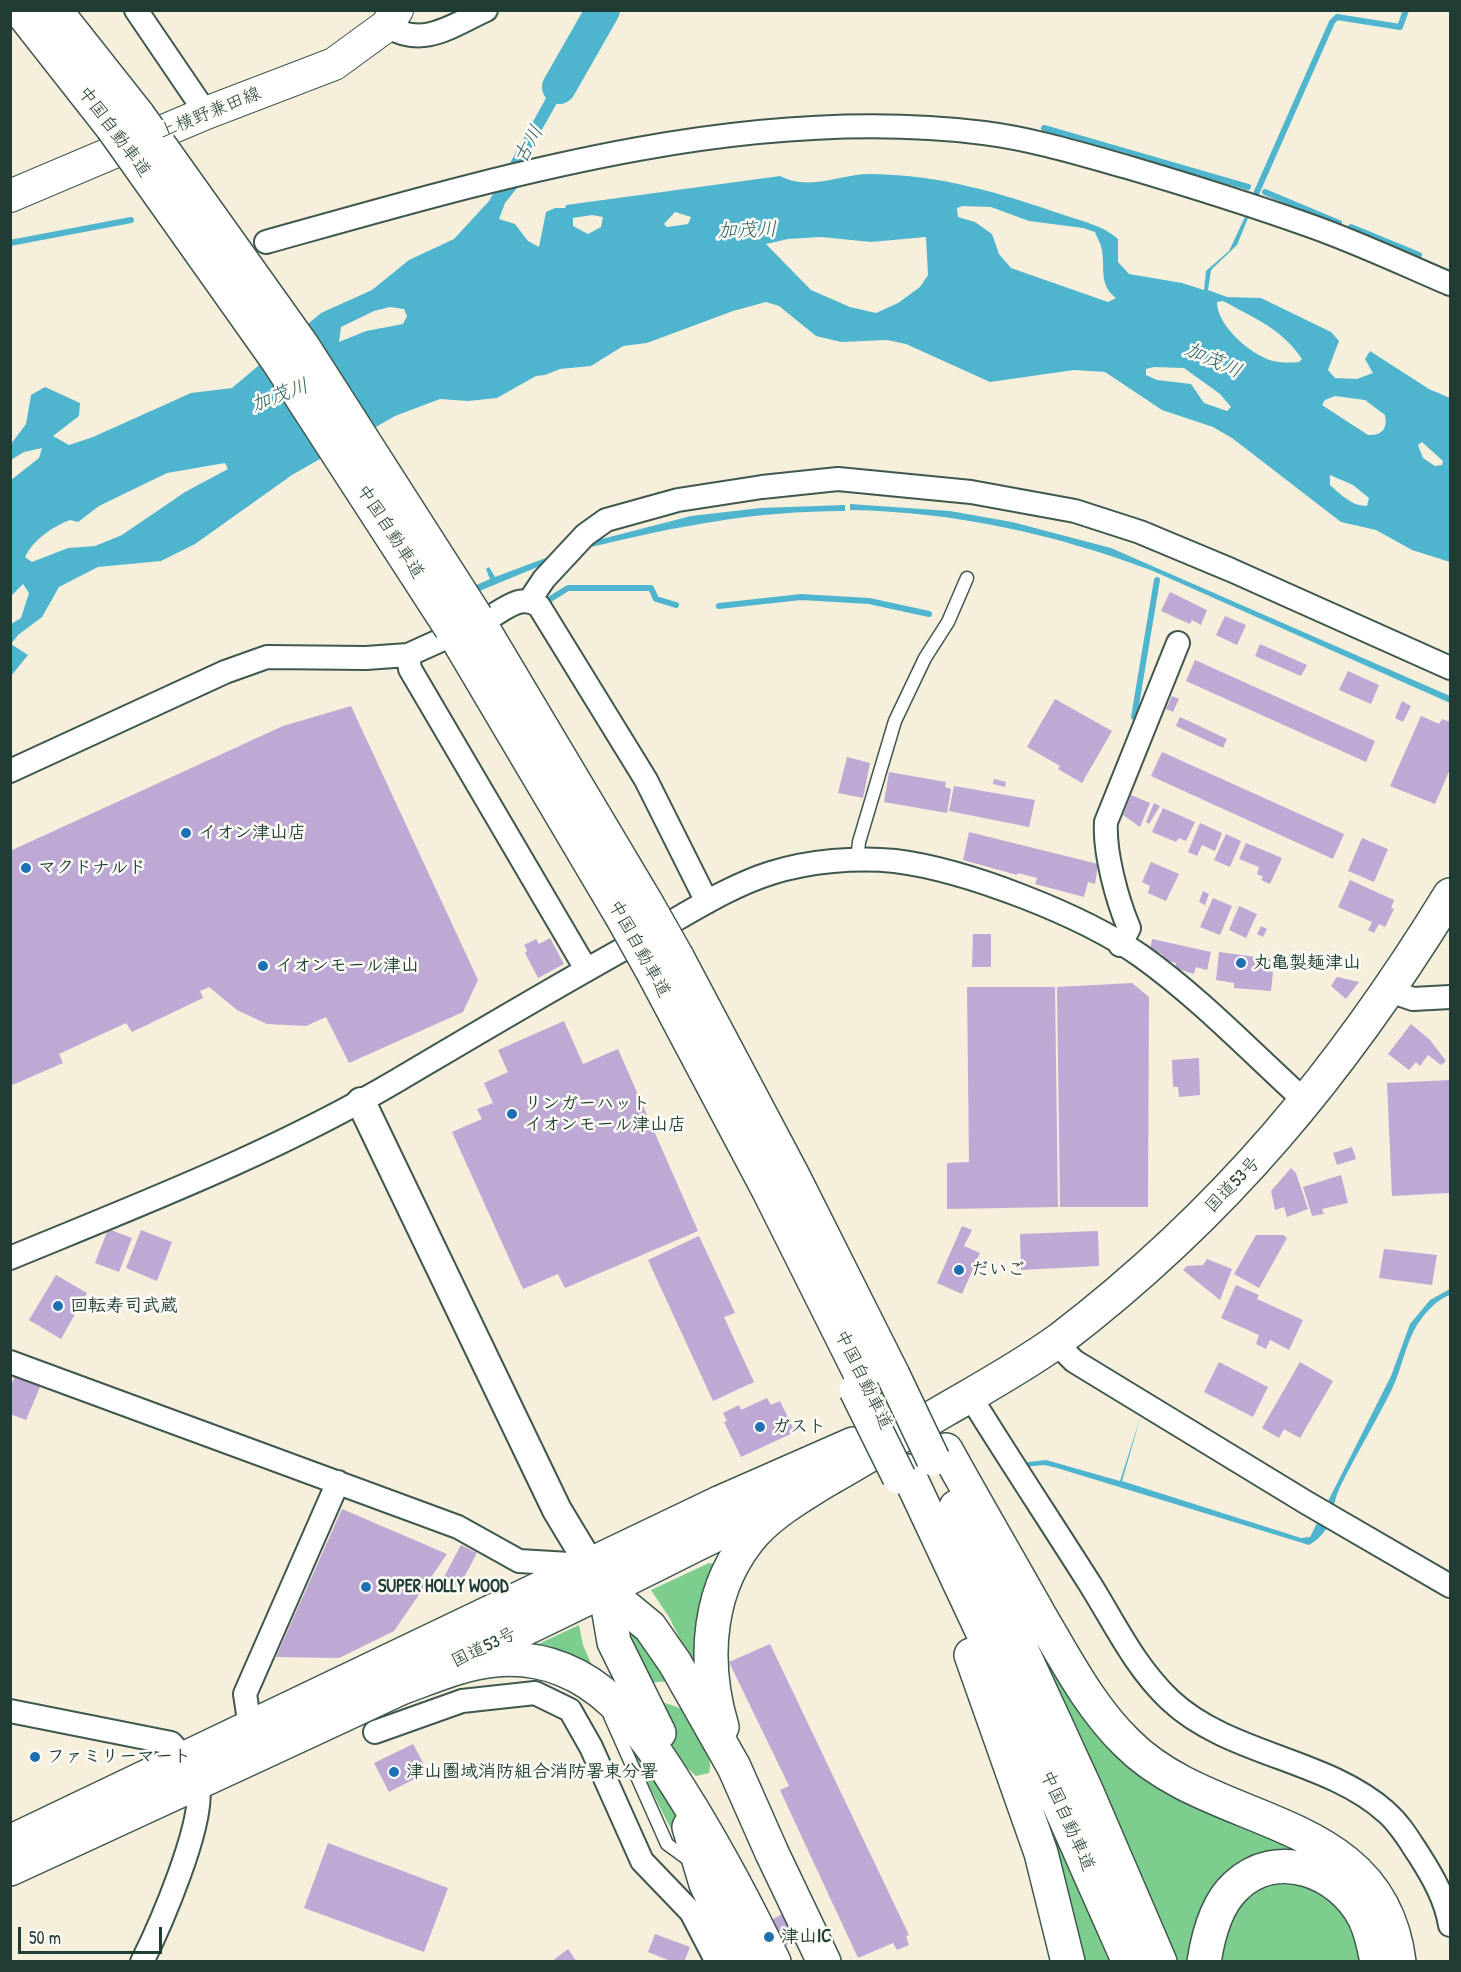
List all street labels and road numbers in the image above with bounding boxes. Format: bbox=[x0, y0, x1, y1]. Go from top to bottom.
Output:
street label: 中国自動車道 bbox=[73, 82, 155, 182]
street label: 上横野兼田線 bbox=[156, 83, 264, 143]
street label: 中国自動車道 bbox=[352, 481, 428, 583]
street label: 中国自動車道 bbox=[603, 897, 675, 1001]
street label: 国道53号 bbox=[1201, 1152, 1265, 1218]
street label: 中国自動車道 bbox=[830, 1327, 896, 1433]
street label: 国道53号 bbox=[448, 1623, 520, 1673]
street label: 中国自動車道 bbox=[1035, 1767, 1099, 1875]

